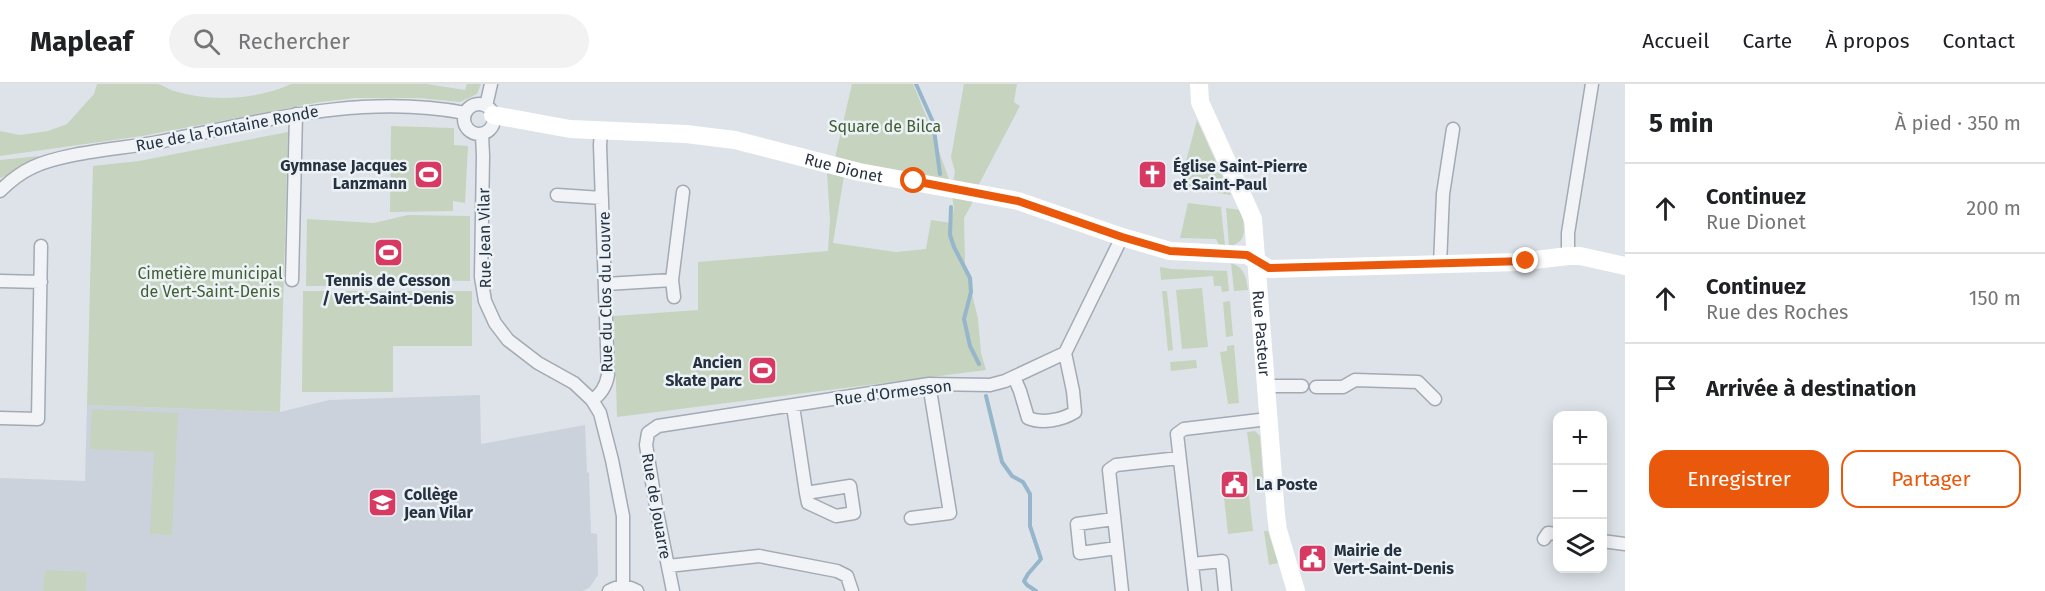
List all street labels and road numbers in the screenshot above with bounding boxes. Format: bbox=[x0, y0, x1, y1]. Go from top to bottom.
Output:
street label: Rue de la Fontaine Ronde bbox=[134, 101, 320, 156]
street label: Rue Dionet bbox=[802, 149, 885, 186]
street label: Rue Jean Vilar bbox=[474, 187, 495, 288]
street label: Rue du Clos du Louvre bbox=[595, 211, 616, 373]
street label: Rue Pasteur bbox=[1249, 290, 1274, 378]
street label: Rue d'Ormesson bbox=[833, 376, 953, 409]
street label: Rue de Jouarre bbox=[638, 452, 675, 561]

